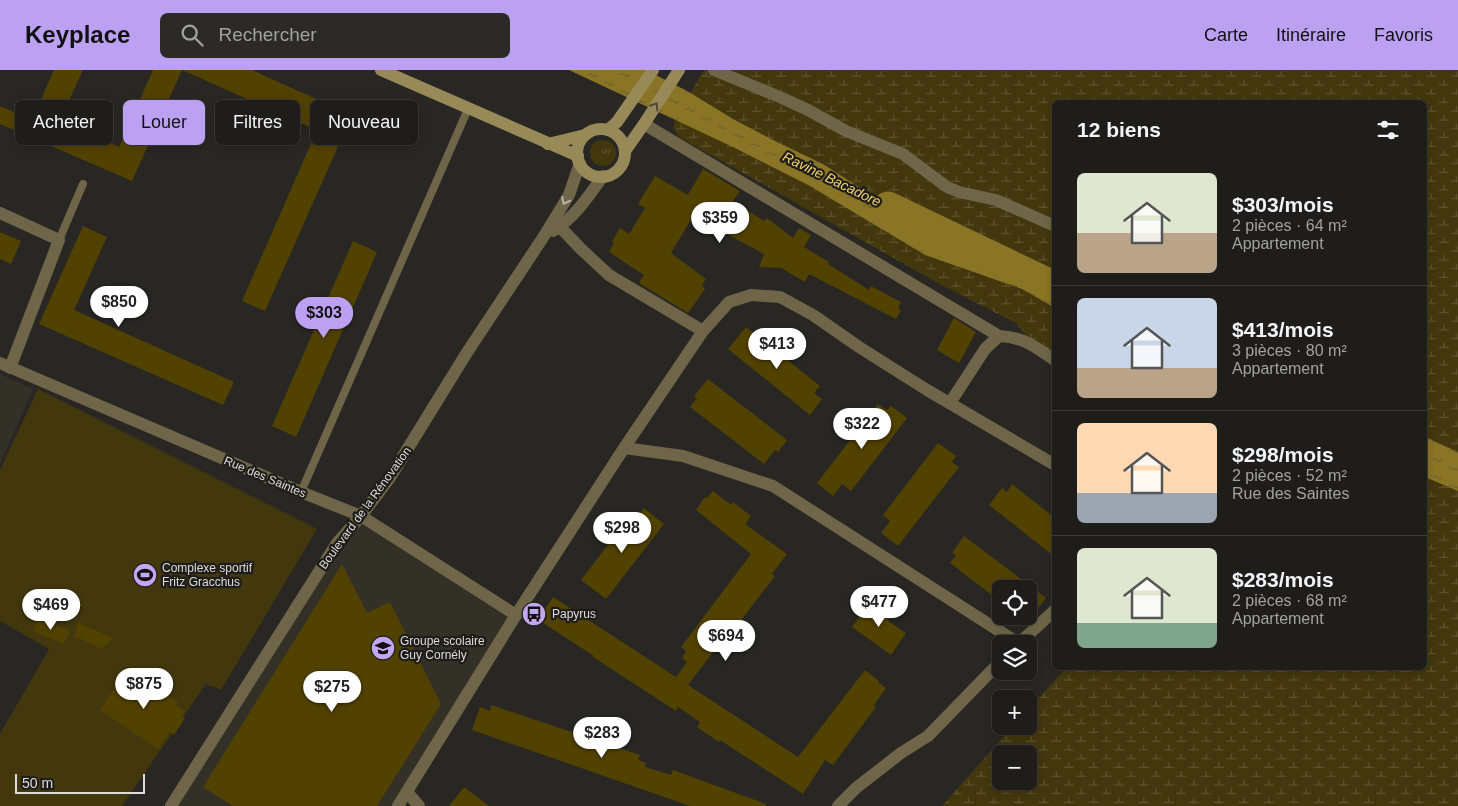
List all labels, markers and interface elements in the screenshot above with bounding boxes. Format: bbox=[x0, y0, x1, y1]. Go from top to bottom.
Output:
search box bbox=[160, 13, 510, 58]
text: Keyplace bbox=[25, 21, 130, 48]
icon: search bbox=[178, 21, 206, 49]
text: Rechercher bbox=[218, 24, 317, 45]
text: Carte bbox=[1204, 25, 1248, 45]
text: Itinéraire bbox=[1276, 25, 1346, 45]
text: Favoris bbox=[1374, 25, 1433, 45]
chip: Acheter bbox=[15, 100, 113, 145]
chip: Louer bbox=[123, 100, 205, 145]
chip: Filtres bbox=[215, 100, 300, 145]
chip: Nouveau bbox=[310, 100, 418, 145]
one-way arrow bbox=[649, 103, 659, 112]
icon: filters bbox=[1374, 116, 1402, 144]
text: 12 biens bbox=[1077, 118, 1161, 141]
water label: Ravine Bacadore bbox=[780, 148, 884, 210]
icon: home bbox=[1117, 193, 1177, 253]
text: $303/mois bbox=[1232, 193, 1334, 216]
one-way arrow bbox=[561, 196, 571, 205]
pin: $359 bbox=[690, 202, 750, 244]
text: $359 bbox=[702, 209, 738, 226]
text: 2 pièces · 64 m² bbox=[1232, 217, 1347, 234]
text: Appartement bbox=[1232, 235, 1324, 252]
pin: $850 bbox=[89, 286, 149, 328]
text: $850 bbox=[101, 293, 137, 310]
pin: $303 bbox=[294, 296, 354, 339]
text: $303 bbox=[306, 304, 342, 321]
icon: home bbox=[1117, 318, 1177, 378]
text: $413/mois bbox=[1232, 318, 1334, 341]
pin: $413 bbox=[747, 328, 807, 370]
text: $413 bbox=[759, 335, 795, 352]
text: 3 pièces · 80 m² bbox=[1232, 342, 1347, 359]
text: Appartement bbox=[1232, 360, 1324, 377]
pin: $322 bbox=[832, 408, 892, 450]
text: $322 bbox=[844, 415, 880, 432]
icon: home bbox=[1117, 443, 1177, 503]
text: $298/mois bbox=[1232, 443, 1334, 466]
street label: Boulevard de la Rénovation bbox=[316, 444, 414, 572]
street label: Rue des Saintes bbox=[222, 453, 308, 501]
text: 2 pièces · 52 m² bbox=[1232, 467, 1347, 484]
text: Rue des Saintes bbox=[1232, 485, 1349, 502]
pin: $298 bbox=[592, 512, 652, 554]
text: $298 bbox=[604, 519, 640, 536]
place label: Complexe sportif Fritz Gracchus bbox=[162, 561, 253, 589]
sports icon: Complexe sportif Fritz Gracchus bbox=[132, 562, 158, 588]
icon: home bbox=[1117, 568, 1177, 628]
text: $283/mois bbox=[1232, 568, 1334, 591]
map controls bbox=[992, 580, 1037, 790]
button: locate bbox=[992, 580, 1037, 625]
pin: $477 bbox=[849, 586, 909, 628]
pin: $469 bbox=[21, 588, 81, 631]
text: 2 pièces · 68 m² bbox=[1232, 592, 1347, 609]
text: $477 bbox=[861, 593, 897, 610]
text: $469 bbox=[33, 596, 69, 613]
bus stop icon: Papyrus bbox=[521, 601, 547, 627]
place label: Papyrus bbox=[552, 607, 596, 621]
text: Appartement bbox=[1232, 610, 1324, 627]
pin: $694 bbox=[696, 620, 756, 662]
text: $694 bbox=[708, 627, 744, 644]
place label: Groupe scolaire Guy Cornély bbox=[400, 634, 485, 662]
school or university icon: Groupe scolaire Guy Cornély bbox=[370, 635, 396, 661]
button: layers bbox=[992, 635, 1037, 680]
pin: $875 bbox=[114, 668, 174, 710]
pin: $275 bbox=[302, 670, 362, 713]
text: $875 bbox=[126, 675, 162, 692]
text: $275 bbox=[314, 678, 350, 695]
button: + bbox=[992, 690, 1037, 735]
pin: $283 bbox=[572, 716, 632, 759]
text: $283 bbox=[584, 724, 620, 741]
button: − bbox=[992, 745, 1037, 790]
scale bar bbox=[15, 771, 145, 794]
text: 50 m bbox=[22, 775, 53, 791]

